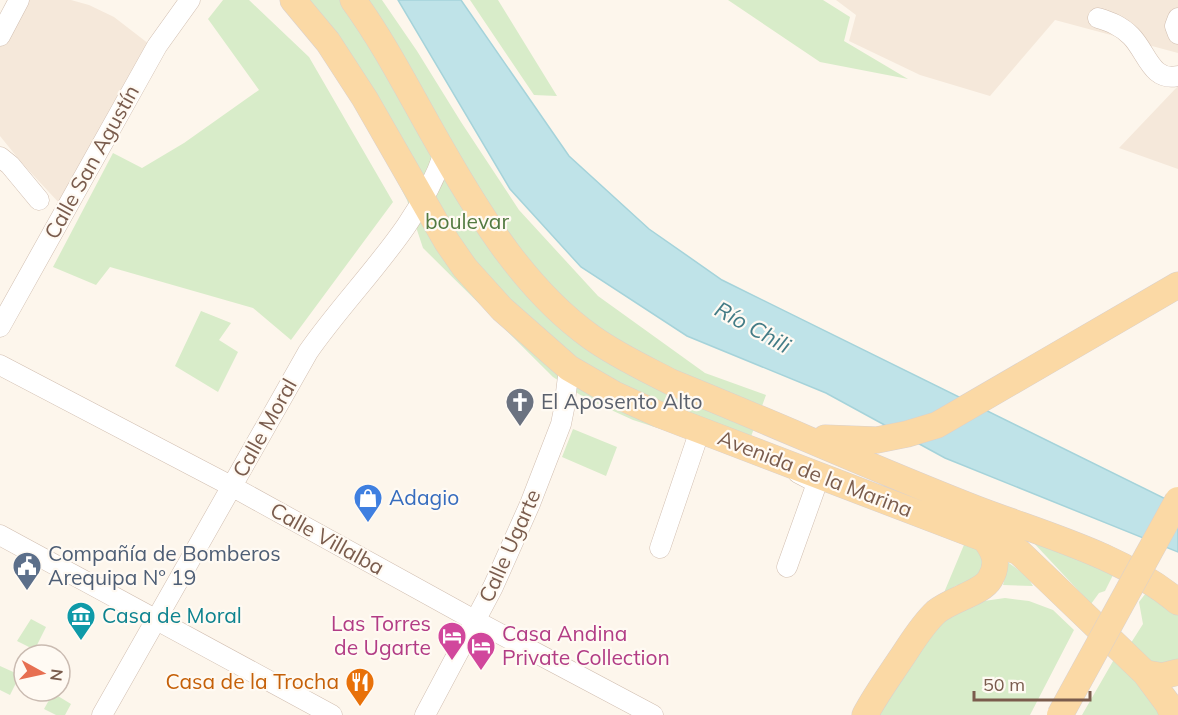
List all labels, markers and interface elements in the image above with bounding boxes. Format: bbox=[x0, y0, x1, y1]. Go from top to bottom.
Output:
street label: Calle San Agustín bbox=[38, 80, 144, 243]
park label: boulevar bbox=[425, 208, 509, 234]
water label: Río Chili bbox=[710, 295, 796, 360]
street label: Calle Moral bbox=[226, 374, 302, 481]
church icon: El Aposento Alto bbox=[504, 386, 536, 428]
place label: El Aposento Alto bbox=[541, 388, 702, 414]
street label: Avenida de la Marina bbox=[715, 424, 916, 522]
shop icon: Adagio bbox=[352, 482, 384, 524]
place label: Adagio bbox=[389, 484, 459, 510]
street label: Calle Ugarte bbox=[473, 485, 546, 606]
street label: Calle Villalba bbox=[266, 496, 389, 580]
place label: Compañía de Bomberos Arequipa Nº 19 bbox=[48, 540, 281, 590]
public building icon: Compañía de Bomberos Arequipa Nº 19 bbox=[11, 550, 43, 592]
museum icon: Casa de Moral bbox=[65, 600, 97, 642]
place label: Casa de Moral bbox=[102, 602, 242, 628]
place label: Las Torres de Ugarte bbox=[331, 610, 431, 660]
hotel icon: Las Torres de Ugarte bbox=[436, 620, 468, 662]
place label: Casa Andina Private Collection bbox=[502, 620, 670, 670]
hotel icon: Casa Andina Private Collection bbox=[465, 630, 497, 672]
north arrow bbox=[12, 643, 72, 703]
scale bar bbox=[974, 664, 1090, 702]
restaurant icon: Casa de la Trocha bbox=[344, 666, 376, 708]
text: N bbox=[46, 668, 68, 682]
place label: Casa de la Trocha bbox=[165, 668, 339, 694]
text: 50 m bbox=[983, 673, 1025, 696]

